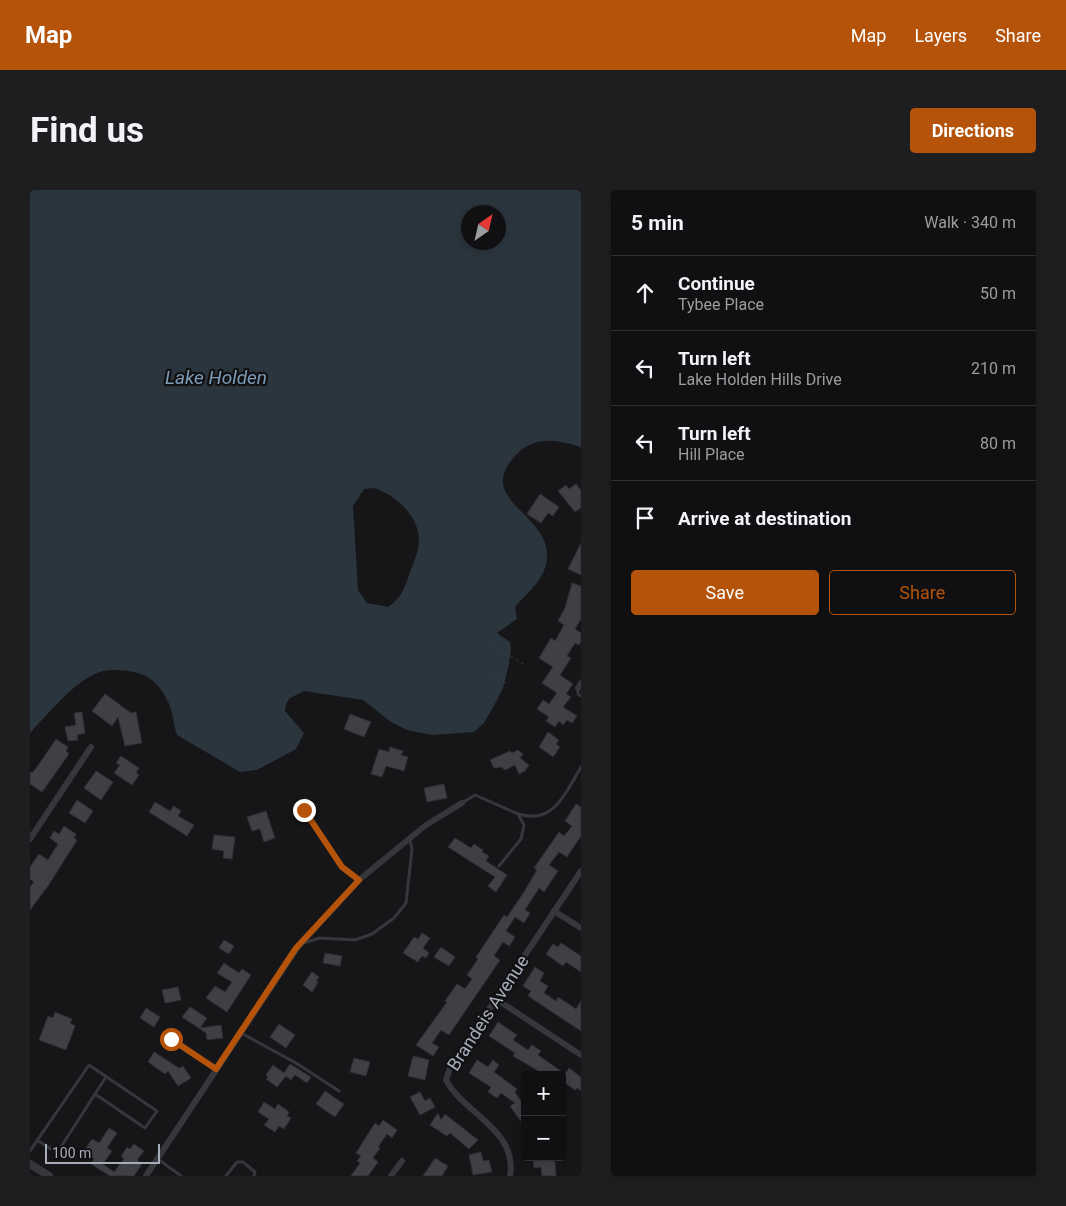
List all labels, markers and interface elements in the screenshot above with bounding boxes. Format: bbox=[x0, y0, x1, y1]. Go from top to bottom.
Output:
text: Map bbox=[25, 21, 72, 49]
text: Map bbox=[851, 25, 886, 46]
text: Layers bbox=[914, 25, 967, 46]
text: Share bbox=[995, 25, 1041, 46]
button: Directions bbox=[910, 108, 1036, 153]
text: Find us bbox=[30, 110, 144, 151]
north arrow bbox=[461, 205, 506, 250]
text: 5 min bbox=[631, 211, 684, 235]
text: Walk · 340 m bbox=[924, 213, 1016, 232]
text: Continue bbox=[678, 272, 755, 295]
icon: ahead bbox=[631, 279, 659, 307]
text: 50 m bbox=[980, 284, 1016, 303]
text: Tybee Place bbox=[678, 295, 764, 314]
text: Turn left bbox=[678, 347, 751, 370]
icon: left bbox=[631, 354, 659, 382]
text: 210 m bbox=[971, 359, 1016, 378]
water label: Lake Holden bbox=[165, 366, 267, 389]
text: Lake Holden Hills Drive bbox=[678, 370, 842, 389]
text: Turn left bbox=[678, 422, 751, 445]
icon: left bbox=[631, 429, 659, 457]
text: 80 m bbox=[980, 434, 1016, 453]
text: Hill Place bbox=[678, 445, 745, 464]
icon: arrive bbox=[631, 504, 659, 532]
text: Arrive at destination bbox=[678, 507, 851, 530]
button: Save bbox=[631, 570, 819, 615]
button: Share bbox=[829, 570, 1016, 615]
route end bbox=[293, 799, 316, 822]
street label: Brandeis Avenue bbox=[442, 951, 533, 1074]
route start bbox=[160, 1028, 183, 1051]
map controls bbox=[521, 1071, 566, 1161]
button: + bbox=[521, 1071, 566, 1116]
button: − bbox=[521, 1116, 566, 1161]
scale bar bbox=[45, 1141, 160, 1164]
text: 100 m bbox=[52, 1145, 91, 1161]

